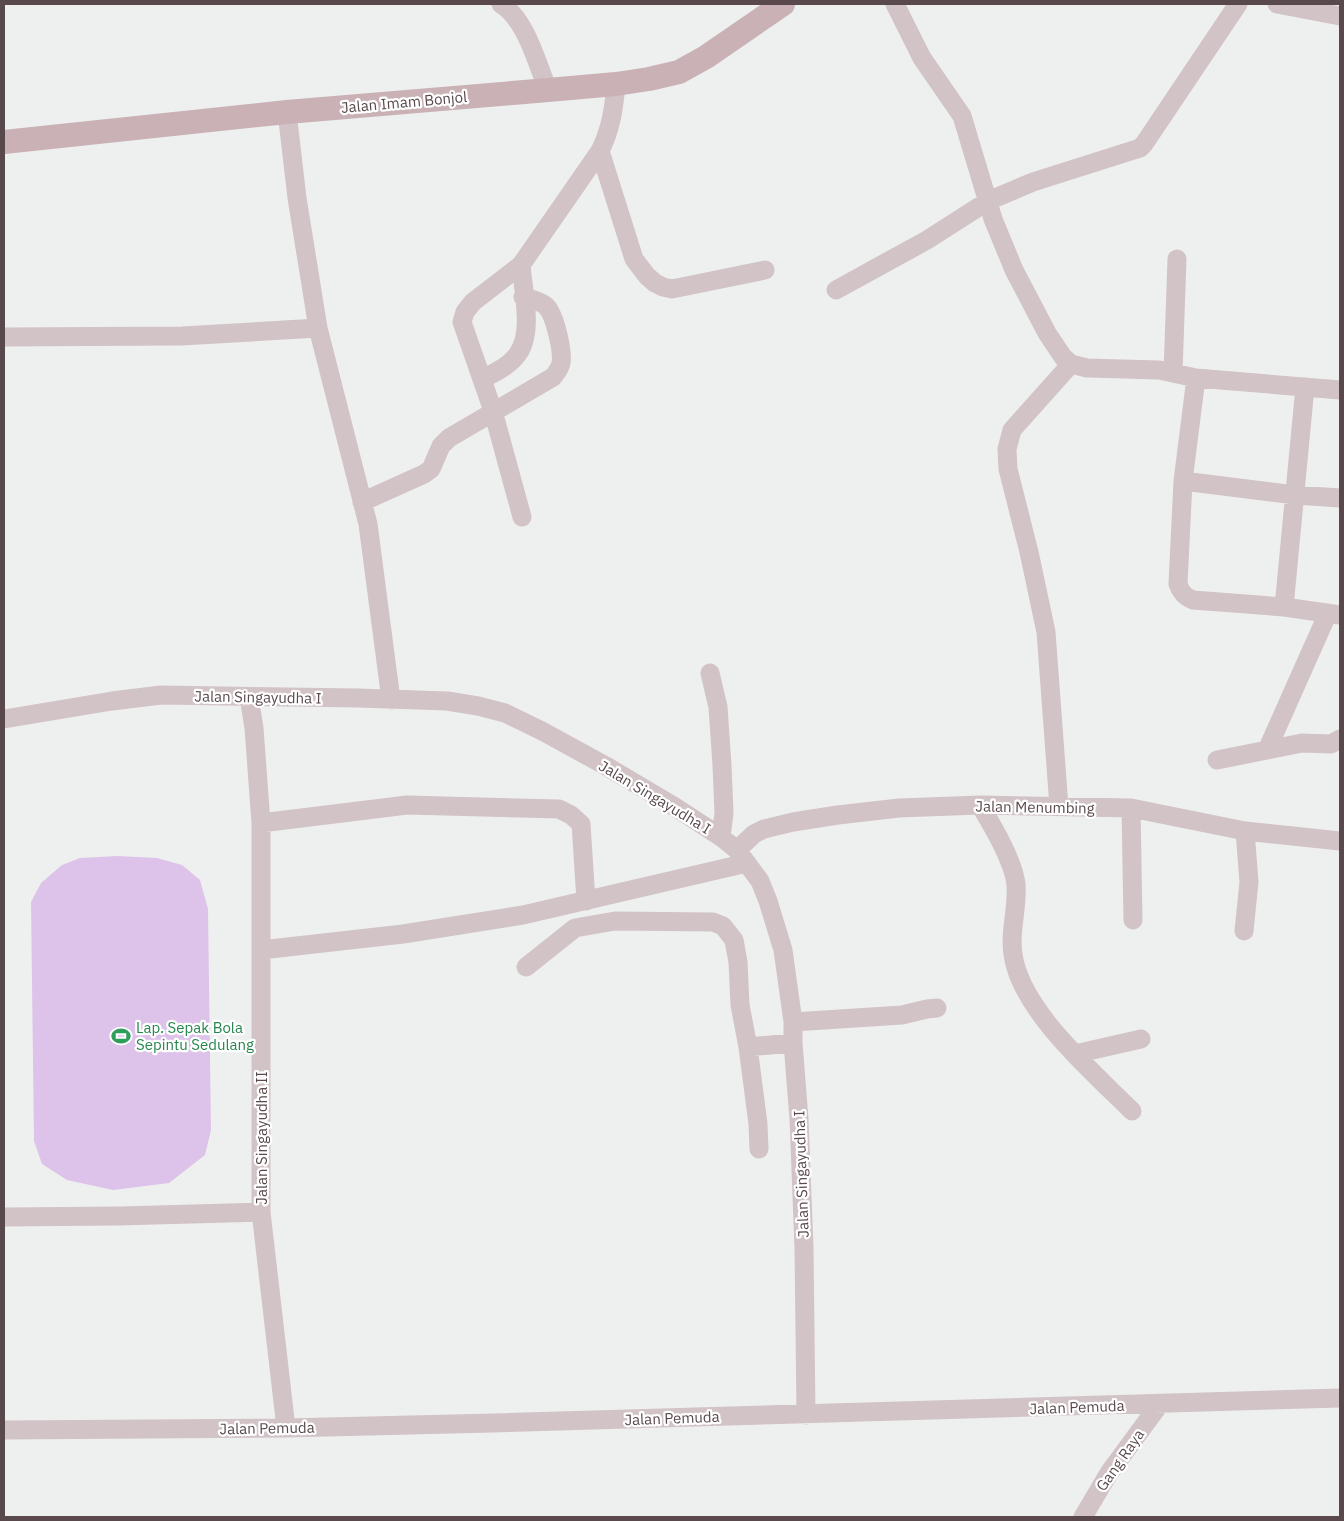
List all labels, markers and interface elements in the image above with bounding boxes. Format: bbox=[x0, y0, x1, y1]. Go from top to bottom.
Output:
street label: Jalan Imam Bonjol bbox=[340, 87, 468, 117]
street label: Jalan Singayudha I bbox=[194, 686, 322, 708]
street label: Jalan Singayudha I bbox=[596, 756, 714, 838]
street label: Jalan Menumbing bbox=[975, 796, 1095, 818]
place label: Lap. Sepak Bola Sepintu Sedulang bbox=[136, 1018, 254, 1054]
sports icon: Lap. Sepak Bola Sepintu Sedulang bbox=[110, 1025, 132, 1047]
street label: Jalan Singayudha II bbox=[252, 1071, 271, 1205]
street label: Jalan Singayudha I bbox=[789, 1110, 813, 1238]
street label: Jalan Pemuda bbox=[1029, 1396, 1125, 1418]
street label: Jalan Pemuda bbox=[624, 1407, 720, 1429]
street label: Jalan Pemuda bbox=[219, 1418, 315, 1438]
street label: Gang Raya bbox=[1092, 1425, 1148, 1495]

